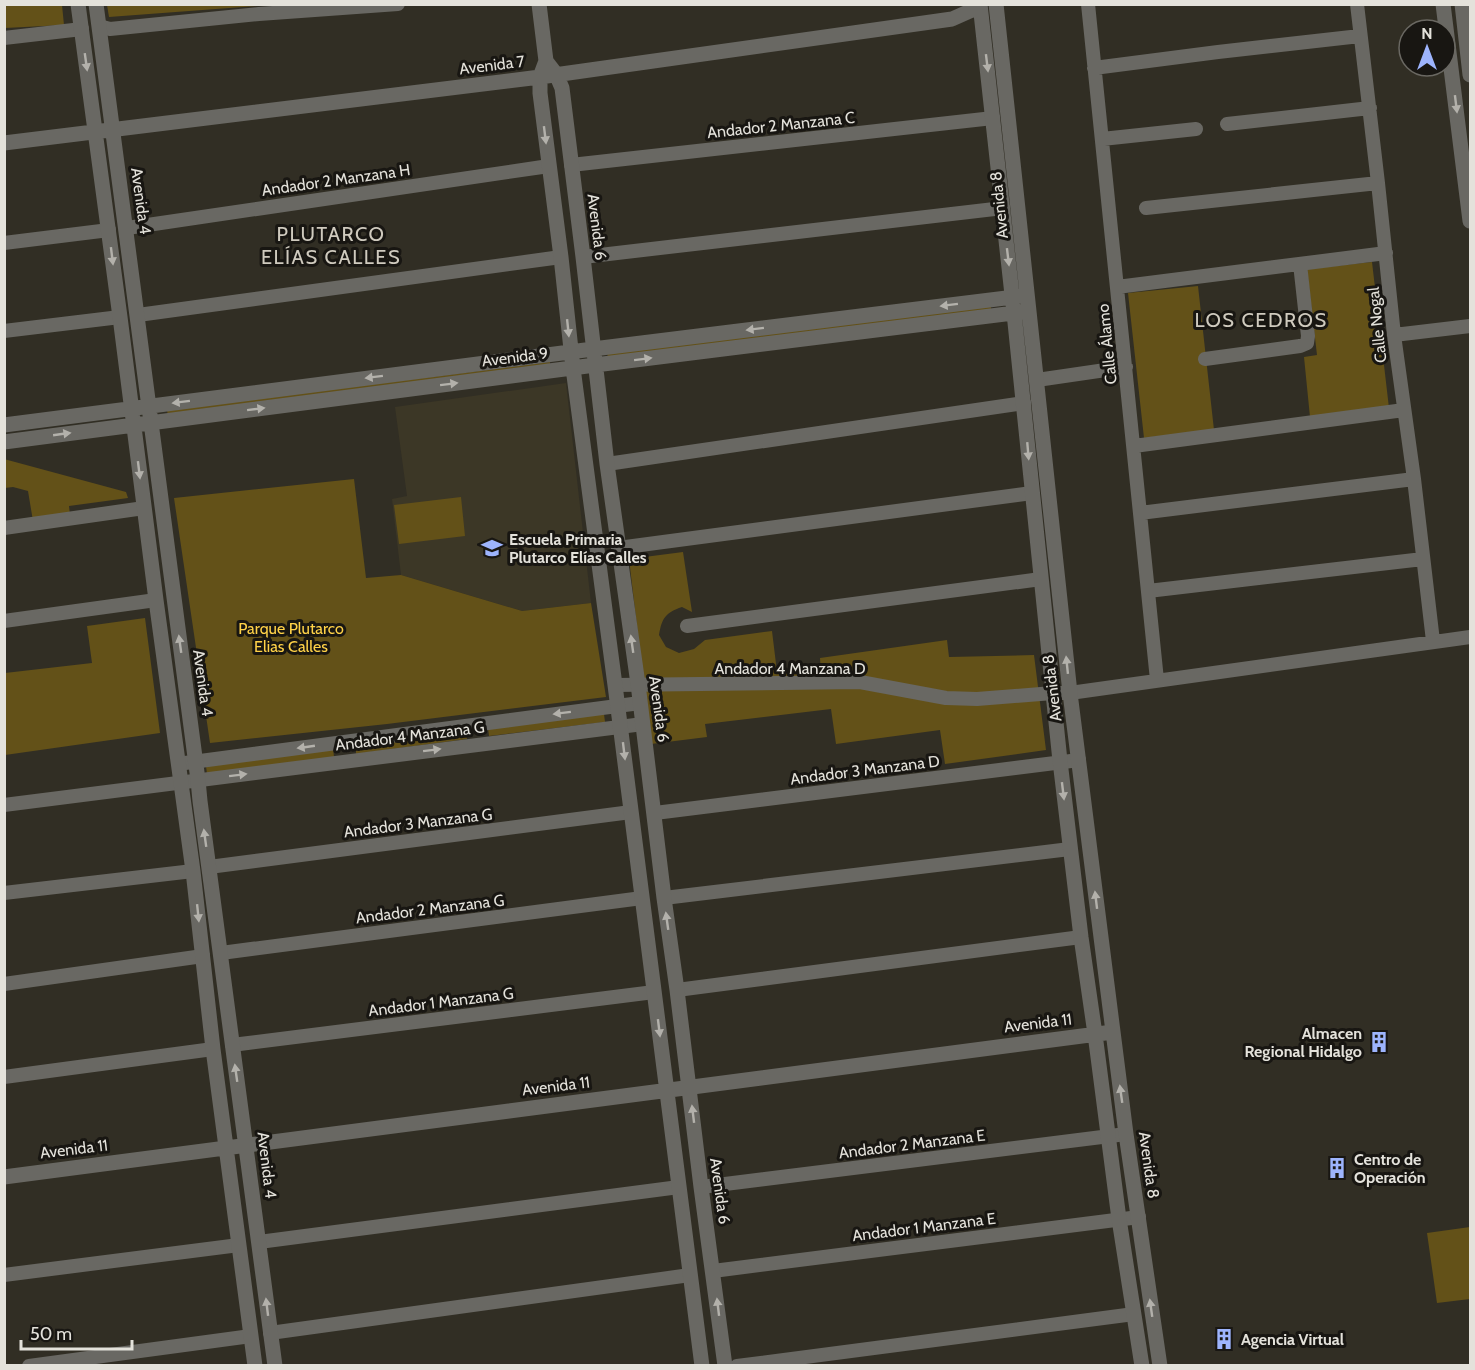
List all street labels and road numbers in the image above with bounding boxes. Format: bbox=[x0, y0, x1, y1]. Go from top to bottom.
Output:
street label: Avenida 7 bbox=[458, 52, 526, 78]
street label: Andador 2 Manzana C bbox=[706, 108, 856, 142]
street label: Andador 2 Manzana H bbox=[260, 160, 412, 200]
street label: Avenida 4 bbox=[127, 167, 155, 235]
street label: Avenida 8 bbox=[986, 170, 1012, 240]
street label: Avenida 6 bbox=[583, 193, 611, 261]
street label: Calle Nogal bbox=[1364, 286, 1390, 364]
street label: Calle Álamo bbox=[1093, 303, 1121, 385]
street label: Avenida 9 bbox=[481, 343, 549, 371]
street label: Avenida 4 bbox=[189, 649, 217, 717]
street label: Avenida 8 bbox=[1038, 653, 1066, 723]
street label: Andador 4 Manzana D bbox=[714, 659, 866, 678]
street label: Avenida 6 bbox=[645, 675, 673, 743]
street label: Andador 4 Manzana G bbox=[334, 717, 486, 755]
street label: Andador 3 Manzana D bbox=[789, 751, 941, 789]
street label: Andador 3 Manzana G bbox=[343, 804, 493, 842]
street label: Andador 2 Manzana G bbox=[355, 890, 505, 928]
street label: Andador 1 Manzana G bbox=[367, 984, 515, 1020]
street label: Avenida 11 bbox=[1003, 1009, 1073, 1037]
street label: Avenida 11 bbox=[521, 1072, 591, 1100]
street label: Andador 2 Manzana E bbox=[838, 1126, 986, 1162]
street label: Avenida 8 bbox=[1135, 1130, 1163, 1200]
street label: Avenida 4 bbox=[253, 1131, 281, 1199]
street label: Avenida 11 bbox=[39, 1135, 109, 1163]
street label: Avenida 6 bbox=[706, 1157, 734, 1225]
street label: Andador 1 Manzana E bbox=[851, 1209, 997, 1245]

